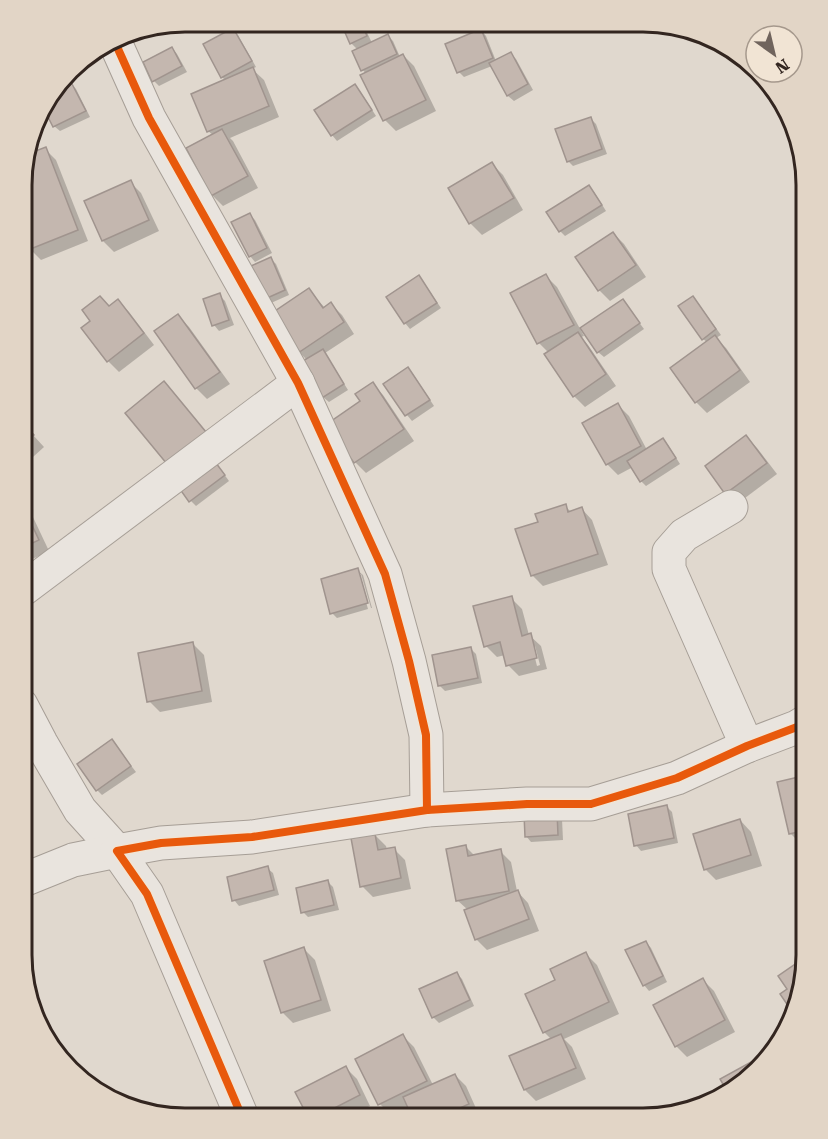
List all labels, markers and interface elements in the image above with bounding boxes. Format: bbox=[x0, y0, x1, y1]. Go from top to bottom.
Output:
north arrow bbox=[744, 24, 804, 84]
text: N bbox=[772, 55, 793, 77]

